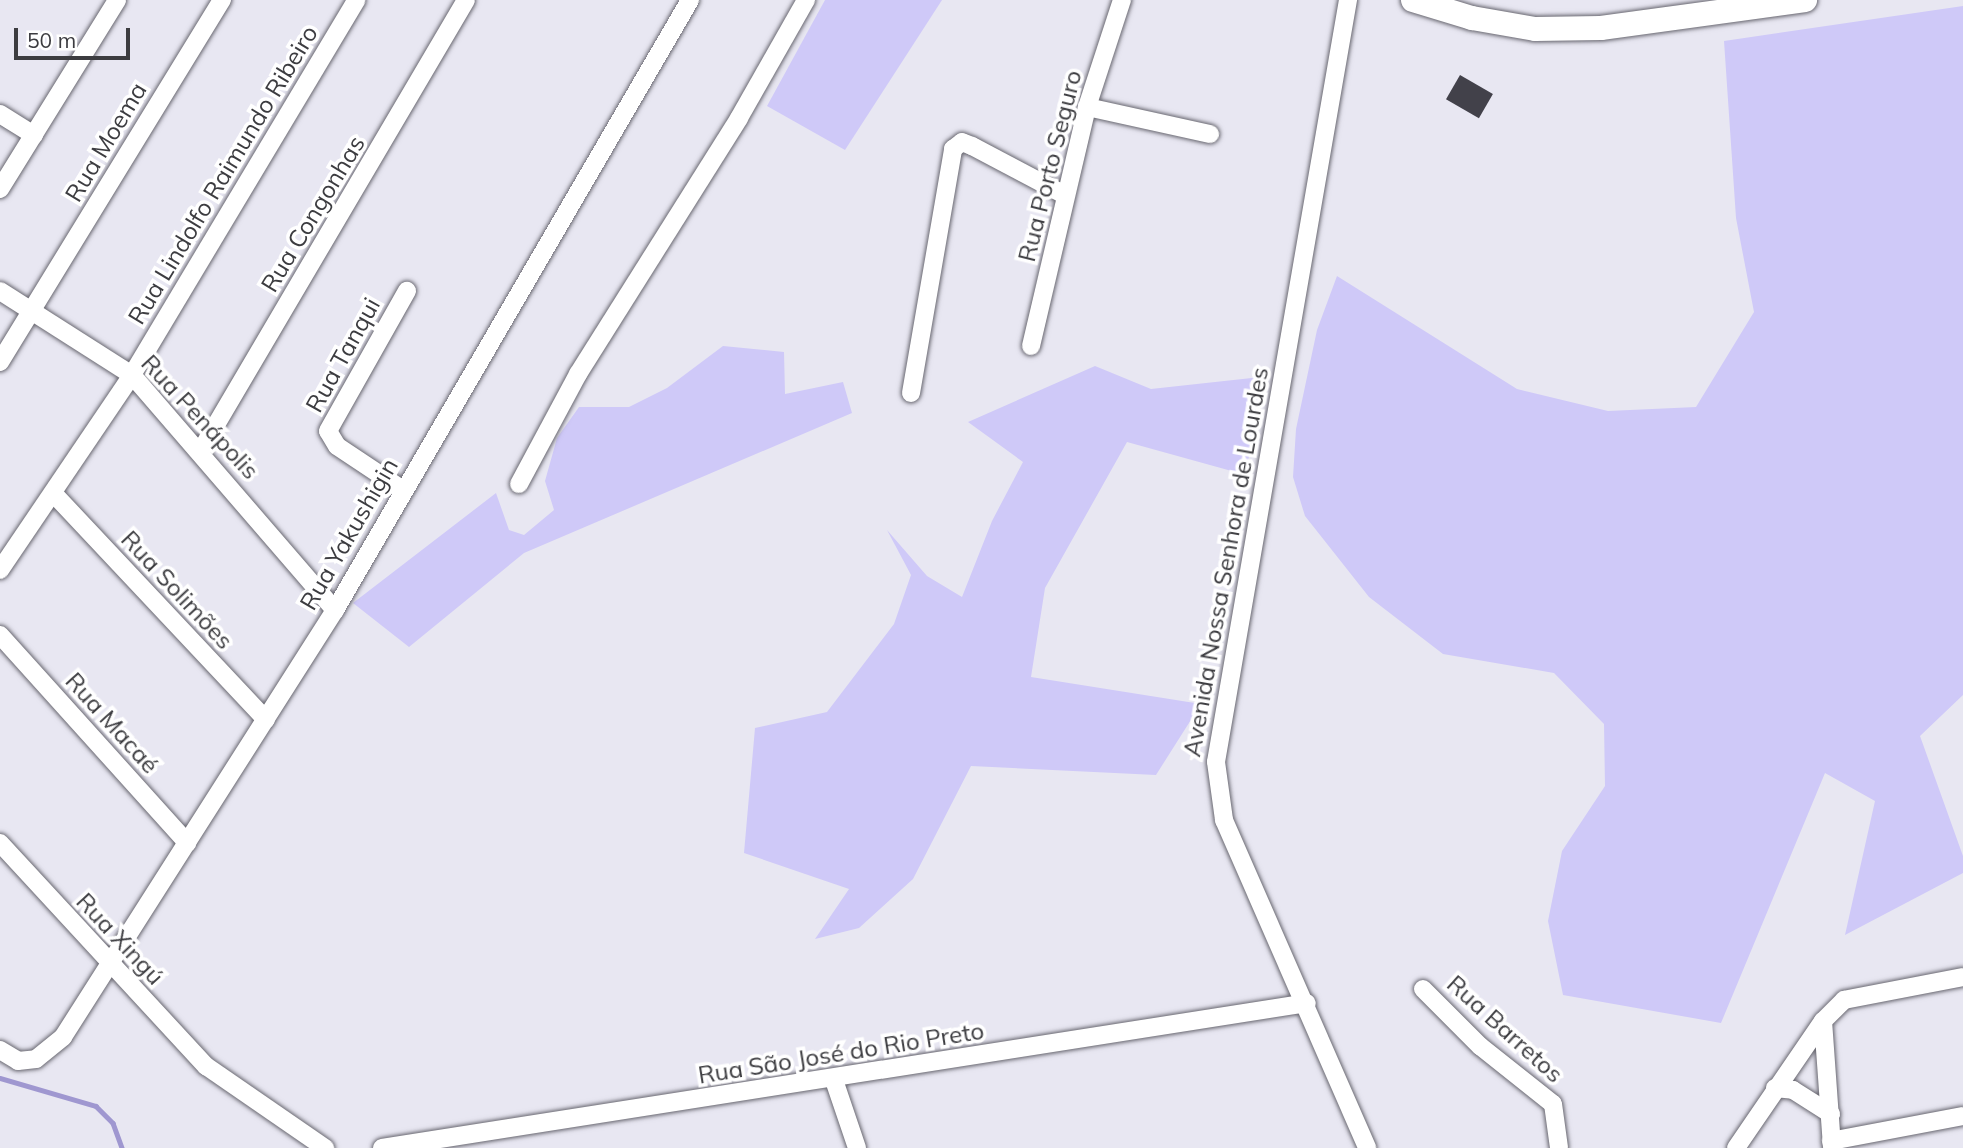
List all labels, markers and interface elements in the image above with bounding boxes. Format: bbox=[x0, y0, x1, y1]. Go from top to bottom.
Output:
scale bar bbox=[18, 14, 133, 58]
street label: Rua Lindolfo Raimundo Ribeiro bbox=[122, 20, 324, 330]
text: 50 m bbox=[27, 27, 76, 53]
street label: Rua Porto Seguro bbox=[1012, 67, 1088, 265]
street label: Rua Moema bbox=[59, 77, 153, 207]
street label: Rua Congonhas bbox=[255, 131, 371, 297]
street label: Rua Tanqui bbox=[300, 293, 386, 417]
street label: Rua Penápolis bbox=[135, 349, 265, 485]
street label: Avenida Nossa Senhora de Lourdes bbox=[1178, 365, 1274, 759]
street label: Rua Yakushigin bbox=[294, 453, 404, 615]
street label: Rua Solimões bbox=[115, 525, 239, 655]
street label: Rua Macaé bbox=[59, 667, 165, 779]
street label: Rua Xingú bbox=[70, 887, 170, 991]
street label: Rua Barretos bbox=[1441, 969, 1569, 1089]
street label: Rua São José do Rio Preto bbox=[696, 1016, 986, 1090]

